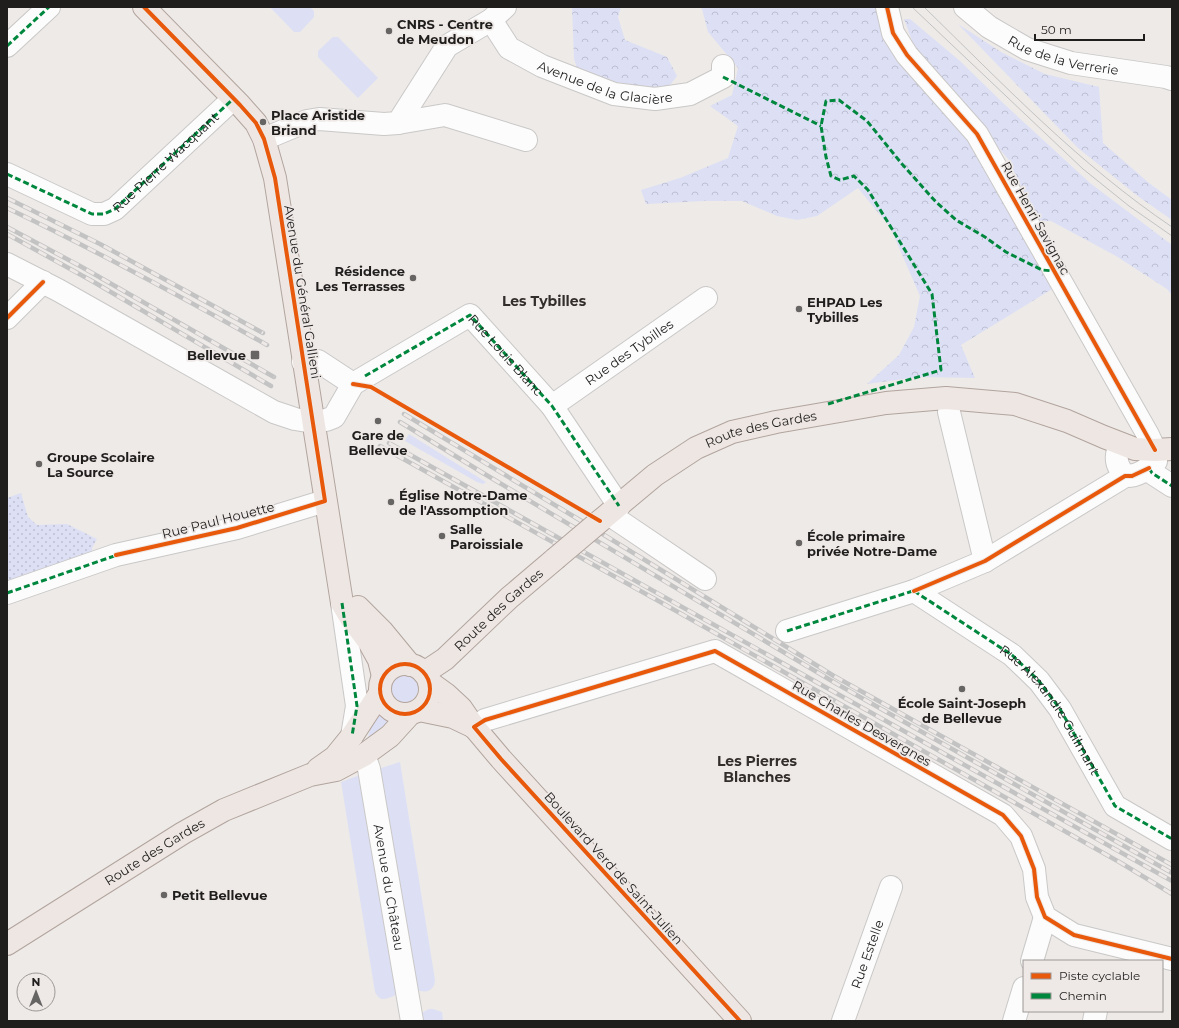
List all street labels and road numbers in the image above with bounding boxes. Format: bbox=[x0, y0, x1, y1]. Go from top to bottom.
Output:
street label: Rue de la Verrerie bbox=[1005, 32, 1120, 78]
street label: Avenue de la Glacière bbox=[536, 57, 674, 107]
street label: Rue Pierre Wacquant bbox=[109, 109, 222, 215]
street label: Rue Henri Savignac bbox=[998, 158, 1074, 278]
street label: Avenue du Général Gallieni bbox=[281, 204, 325, 380]
street label: Rue Louis Blanc bbox=[465, 311, 547, 399]
street label: Rue des Tybilles bbox=[582, 316, 676, 388]
street label: Route des Gardes bbox=[703, 407, 818, 451]
street label: Rue Paul Houette bbox=[160, 498, 276, 542]
street label: Route des Gardes bbox=[451, 565, 546, 654]
street label: Rue Alexandre Guilmant bbox=[997, 641, 1104, 778]
street label: Rue Charles Desvergnes bbox=[790, 677, 934, 769]
street label: Boulevard Verd de Saint-Julien bbox=[541, 788, 687, 948]
street label: Route des Gardes bbox=[101, 815, 207, 889]
street label: Avenue du Château bbox=[371, 823, 408, 952]
street label: Rue Estelle bbox=[847, 917, 887, 991]

